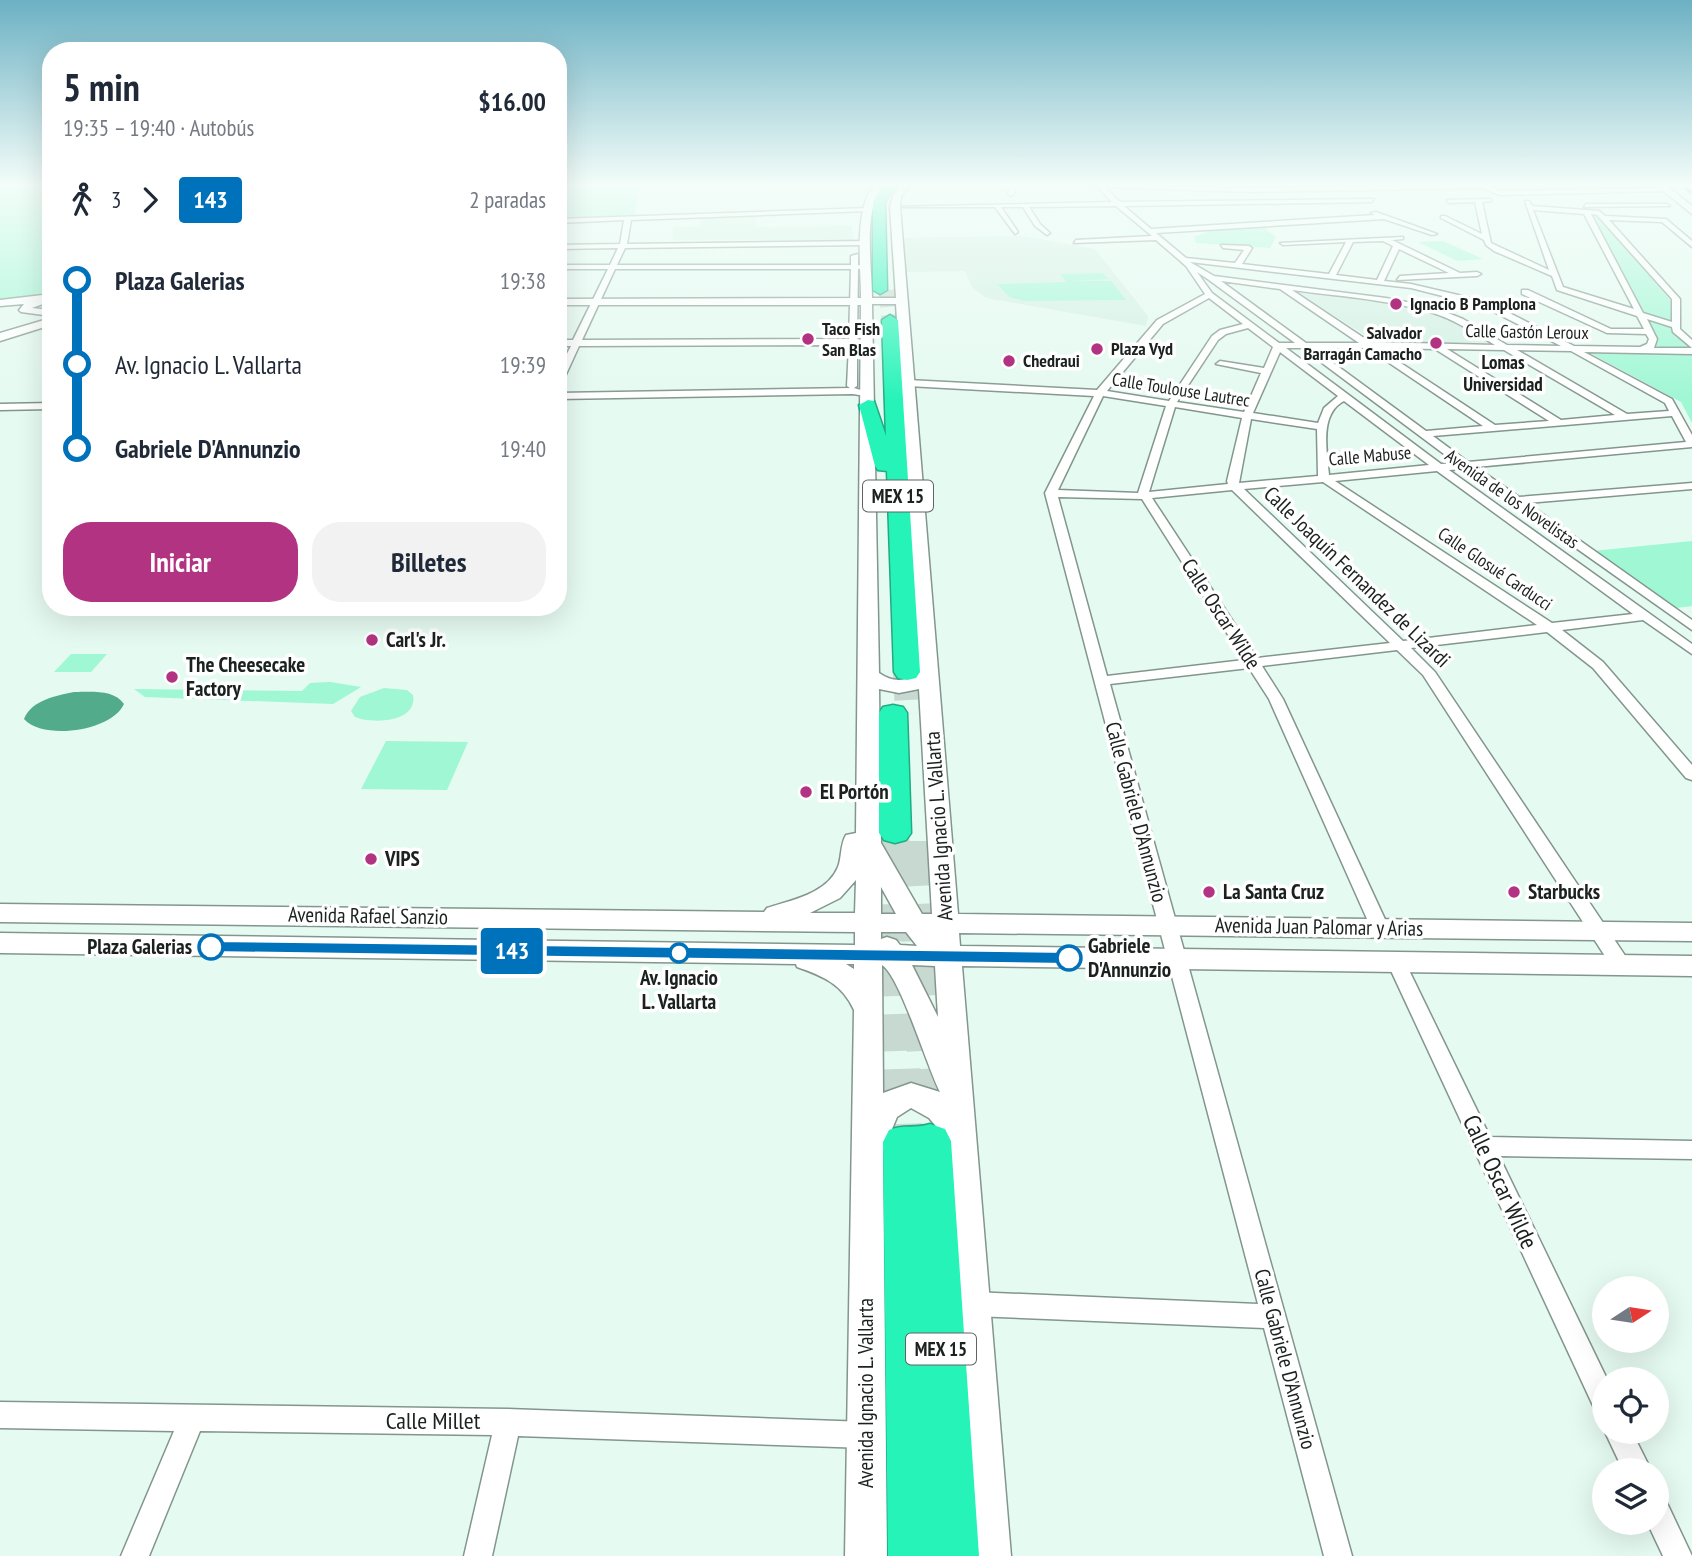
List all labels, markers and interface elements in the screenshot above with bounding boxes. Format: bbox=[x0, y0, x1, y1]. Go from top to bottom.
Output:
text: 5 min bbox=[63, 62, 140, 111]
text: $16.00 bbox=[478, 85, 546, 118]
text: 19:35 – 19:40 · Autobús bbox=[63, 113, 254, 142]
icon: walk bbox=[63, 181, 101, 219]
icon: forward bbox=[131, 181, 169, 219]
text: 143 bbox=[193, 184, 228, 215]
text: 3 bbox=[111, 185, 121, 214]
text: 2 paradas bbox=[469, 185, 546, 214]
text: Plaza Galerias bbox=[115, 264, 245, 297]
text: 19:38 bbox=[500, 266, 546, 295]
place label: Ignacio B Pamplona bbox=[1410, 292, 1536, 315]
marker: Ignacio B Pamplona bbox=[1388, 296, 1404, 312]
place label: Taco Fish San Blas bbox=[822, 317, 880, 361]
street label: Calle Gastón Leroux bbox=[1465, 319, 1589, 344]
place label: Salvador Barragán Camacho bbox=[1304, 321, 1423, 365]
marker: Taco Fish San Blas bbox=[800, 331, 816, 347]
marker: Salvador Barragán Camacho bbox=[1428, 335, 1444, 351]
place label: Plaza Vyd bbox=[1111, 337, 1173, 360]
marker: Plaza Vyd bbox=[1089, 341, 1105, 357]
text: Av. Ignacio L. Vallarta bbox=[115, 348, 302, 381]
place label: Chedraui bbox=[1023, 349, 1080, 372]
text: 19:39 bbox=[500, 350, 546, 379]
district label: Lomas Universidad bbox=[1463, 350, 1543, 396]
marker: Chedraui bbox=[1001, 353, 1017, 369]
street label: Calle Toulouse Lautrec bbox=[1111, 367, 1252, 412]
text: Gabriele D'Annunzio bbox=[115, 432, 301, 465]
text: 19:40 bbox=[500, 434, 546, 463]
street label: Calle Mabuse bbox=[1328, 440, 1412, 471]
street label: Avenida de los Novelistas bbox=[1441, 444, 1584, 553]
street label: Calle Joaquín Fernandez de Lizardi bbox=[1258, 480, 1456, 673]
road number: MEX 15 bbox=[863, 481, 933, 512]
button: Iniciar bbox=[63, 522, 298, 602]
button: Billetes bbox=[312, 522, 546, 602]
street label: Calle Glosué Carducci bbox=[1434, 522, 1557, 615]
street label: Calle Oscar Wilde bbox=[1176, 553, 1267, 674]
place label: Carl's Jr. bbox=[386, 626, 446, 653]
marker: Carl's Jr. bbox=[364, 632, 380, 648]
place label: The Cheesecake Factory bbox=[186, 651, 305, 702]
marker: The Cheesecake Factory bbox=[164, 669, 180, 685]
street label: Calle Gabriele D'Annunzio bbox=[1099, 719, 1174, 905]
street label: Avenida Ignacio L. Vallarta bbox=[918, 730, 959, 922]
place label: El Portón bbox=[820, 778, 889, 805]
marker: El Portón bbox=[798, 784, 814, 800]
place label: VIPS bbox=[384, 845, 420, 872]
marker: VIPS bbox=[363, 851, 379, 867]
place label: La Santa Cruz bbox=[1223, 878, 1324, 905]
place label: Starbucks bbox=[1528, 878, 1600, 905]
marker: La Santa Cruz bbox=[1201, 884, 1217, 900]
marker: Starbucks bbox=[1506, 884, 1522, 900]
street label: Avenida Rafael Sanzio bbox=[288, 901, 448, 930]
street label: Avenida Juan Palomar y Arias bbox=[1215, 911, 1423, 942]
line badge: 143 bbox=[472, 928, 552, 974]
place label: Gabriele D'Annunzio bbox=[1088, 932, 1171, 983]
place label: Plaza Galerias bbox=[87, 933, 192, 960]
marker: Plaza Galerias bbox=[198, 934, 224, 960]
text: 143 bbox=[495, 935, 529, 966]
marker: Av. Ignacio L. Vallarta bbox=[669, 943, 689, 963]
marker: Gabriele D'Annunzio bbox=[1056, 945, 1082, 971]
place label: Av. Ignacio L. Vallarta bbox=[639, 964, 718, 1015]
street label: Calle Oscar Wilde bbox=[1456, 1110, 1545, 1254]
street label: Calle Gabriele D'Annunzio bbox=[1248, 1266, 1323, 1452]
north arrow bbox=[1592, 1276, 1670, 1353]
map controls bbox=[1592, 1276, 1669, 1535]
street label: Avenida Ignacio L. Vallarta bbox=[852, 1298, 879, 1488]
road number: MEX 15 bbox=[906, 1334, 976, 1364]
button: locate bbox=[1592, 1367, 1669, 1444]
street label: Calle Millet bbox=[386, 1405, 481, 1436]
button: layers bbox=[1592, 1458, 1669, 1535]

